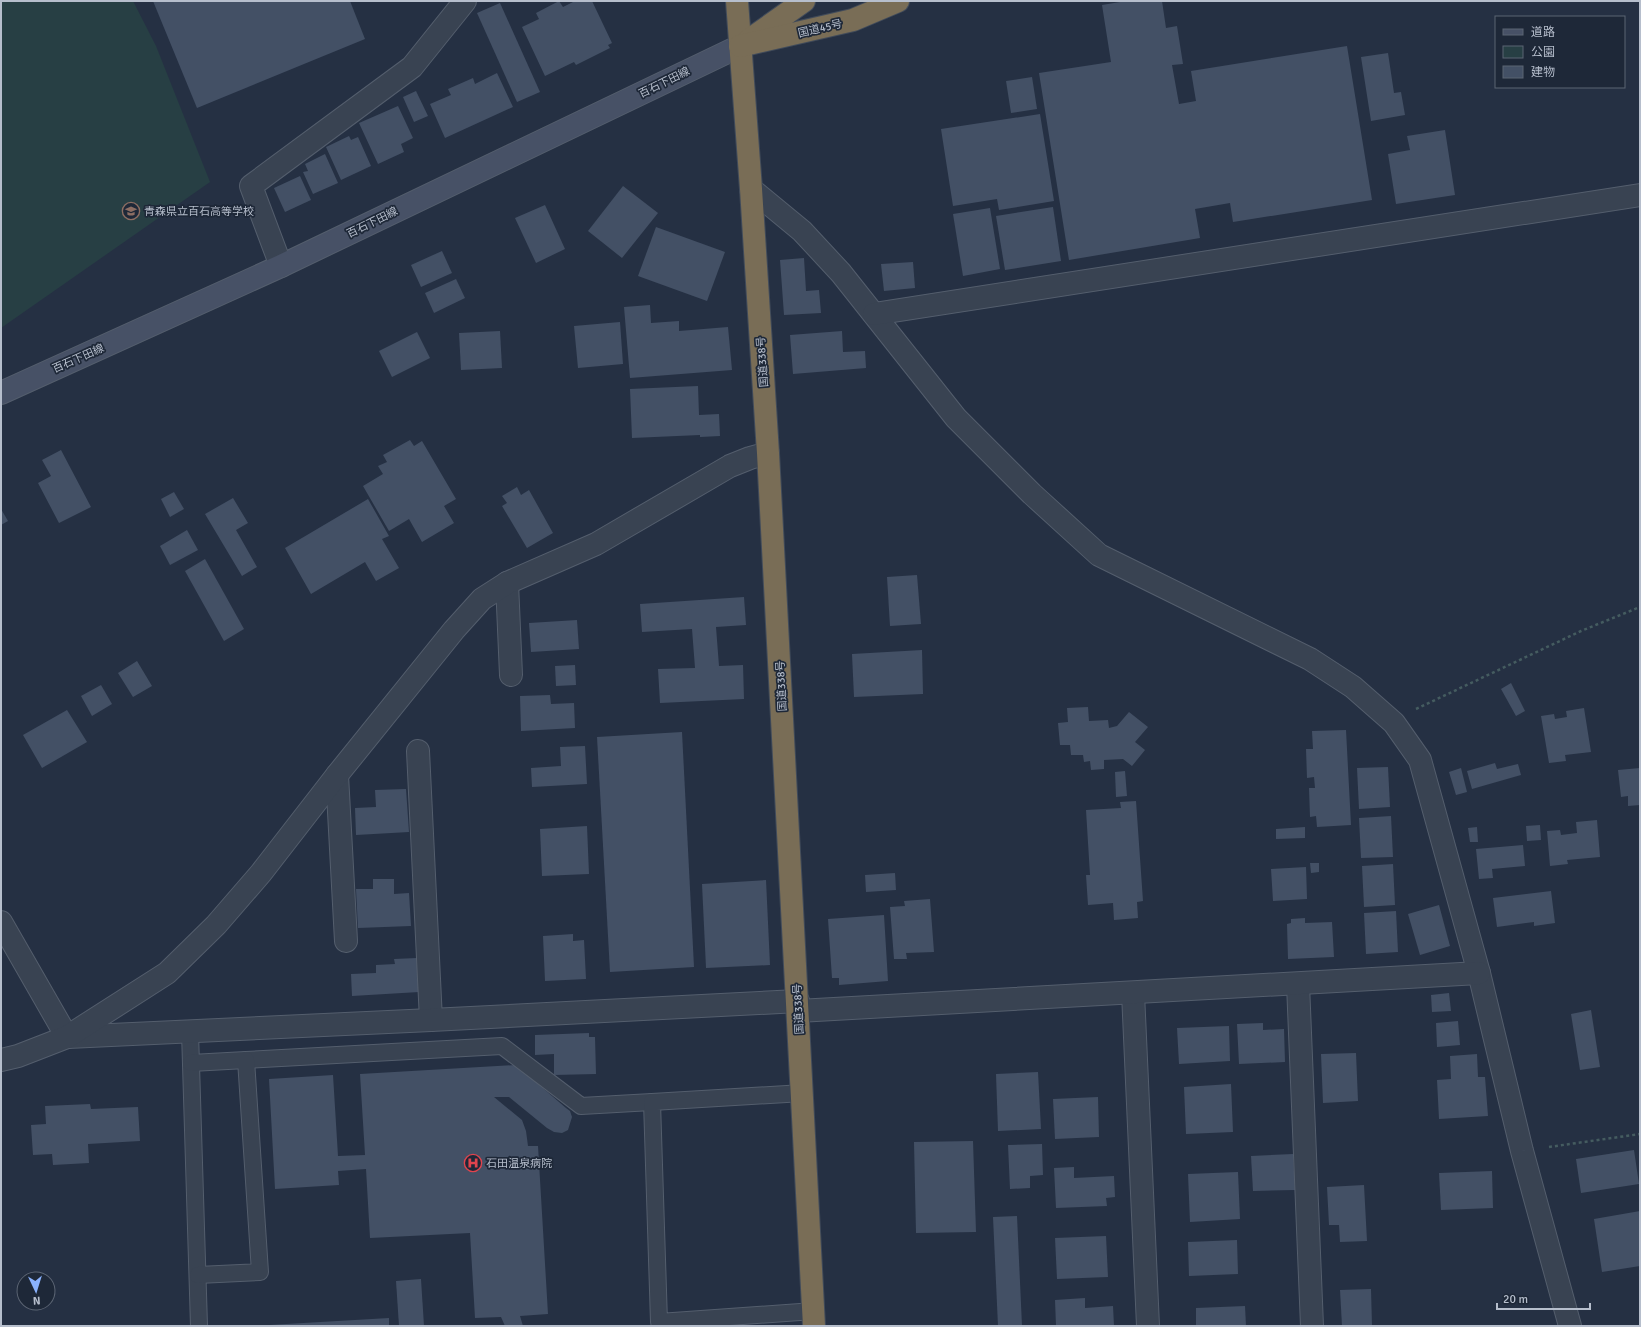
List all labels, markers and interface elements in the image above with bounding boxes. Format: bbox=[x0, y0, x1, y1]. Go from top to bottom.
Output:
legend bbox=[1495, 16, 1625, 88]
street label: 国道45号 bbox=[797, 17, 843, 40]
text: 道路 bbox=[1531, 25, 1555, 40]
text: 公園 bbox=[1531, 45, 1555, 60]
street label: 百石下田線 bbox=[637, 65, 692, 100]
text: 建物 bbox=[1531, 65, 1555, 80]
school or university icon: 青森県立百石高等学校 bbox=[121, 201, 141, 221]
place label: 青森県立百石高等学校 bbox=[144, 205, 254, 218]
street label: 百石下田線 bbox=[345, 205, 400, 240]
street label: 国道338号 bbox=[754, 336, 771, 388]
street label: 百石下田線 bbox=[50, 341, 106, 376]
street label: 国道338号 bbox=[774, 660, 789, 712]
street label: 国道338号 bbox=[791, 983, 806, 1035]
hospital icon: 石田温泉病院 bbox=[463, 1153, 483, 1173]
place label: 石田温泉病院 bbox=[486, 1157, 552, 1170]
north arrow bbox=[16, 1271, 56, 1311]
scale bar bbox=[1497, 1285, 1590, 1311]
text: 20 m bbox=[1503, 1292, 1528, 1307]
text: N bbox=[32, 1294, 41, 1307]

